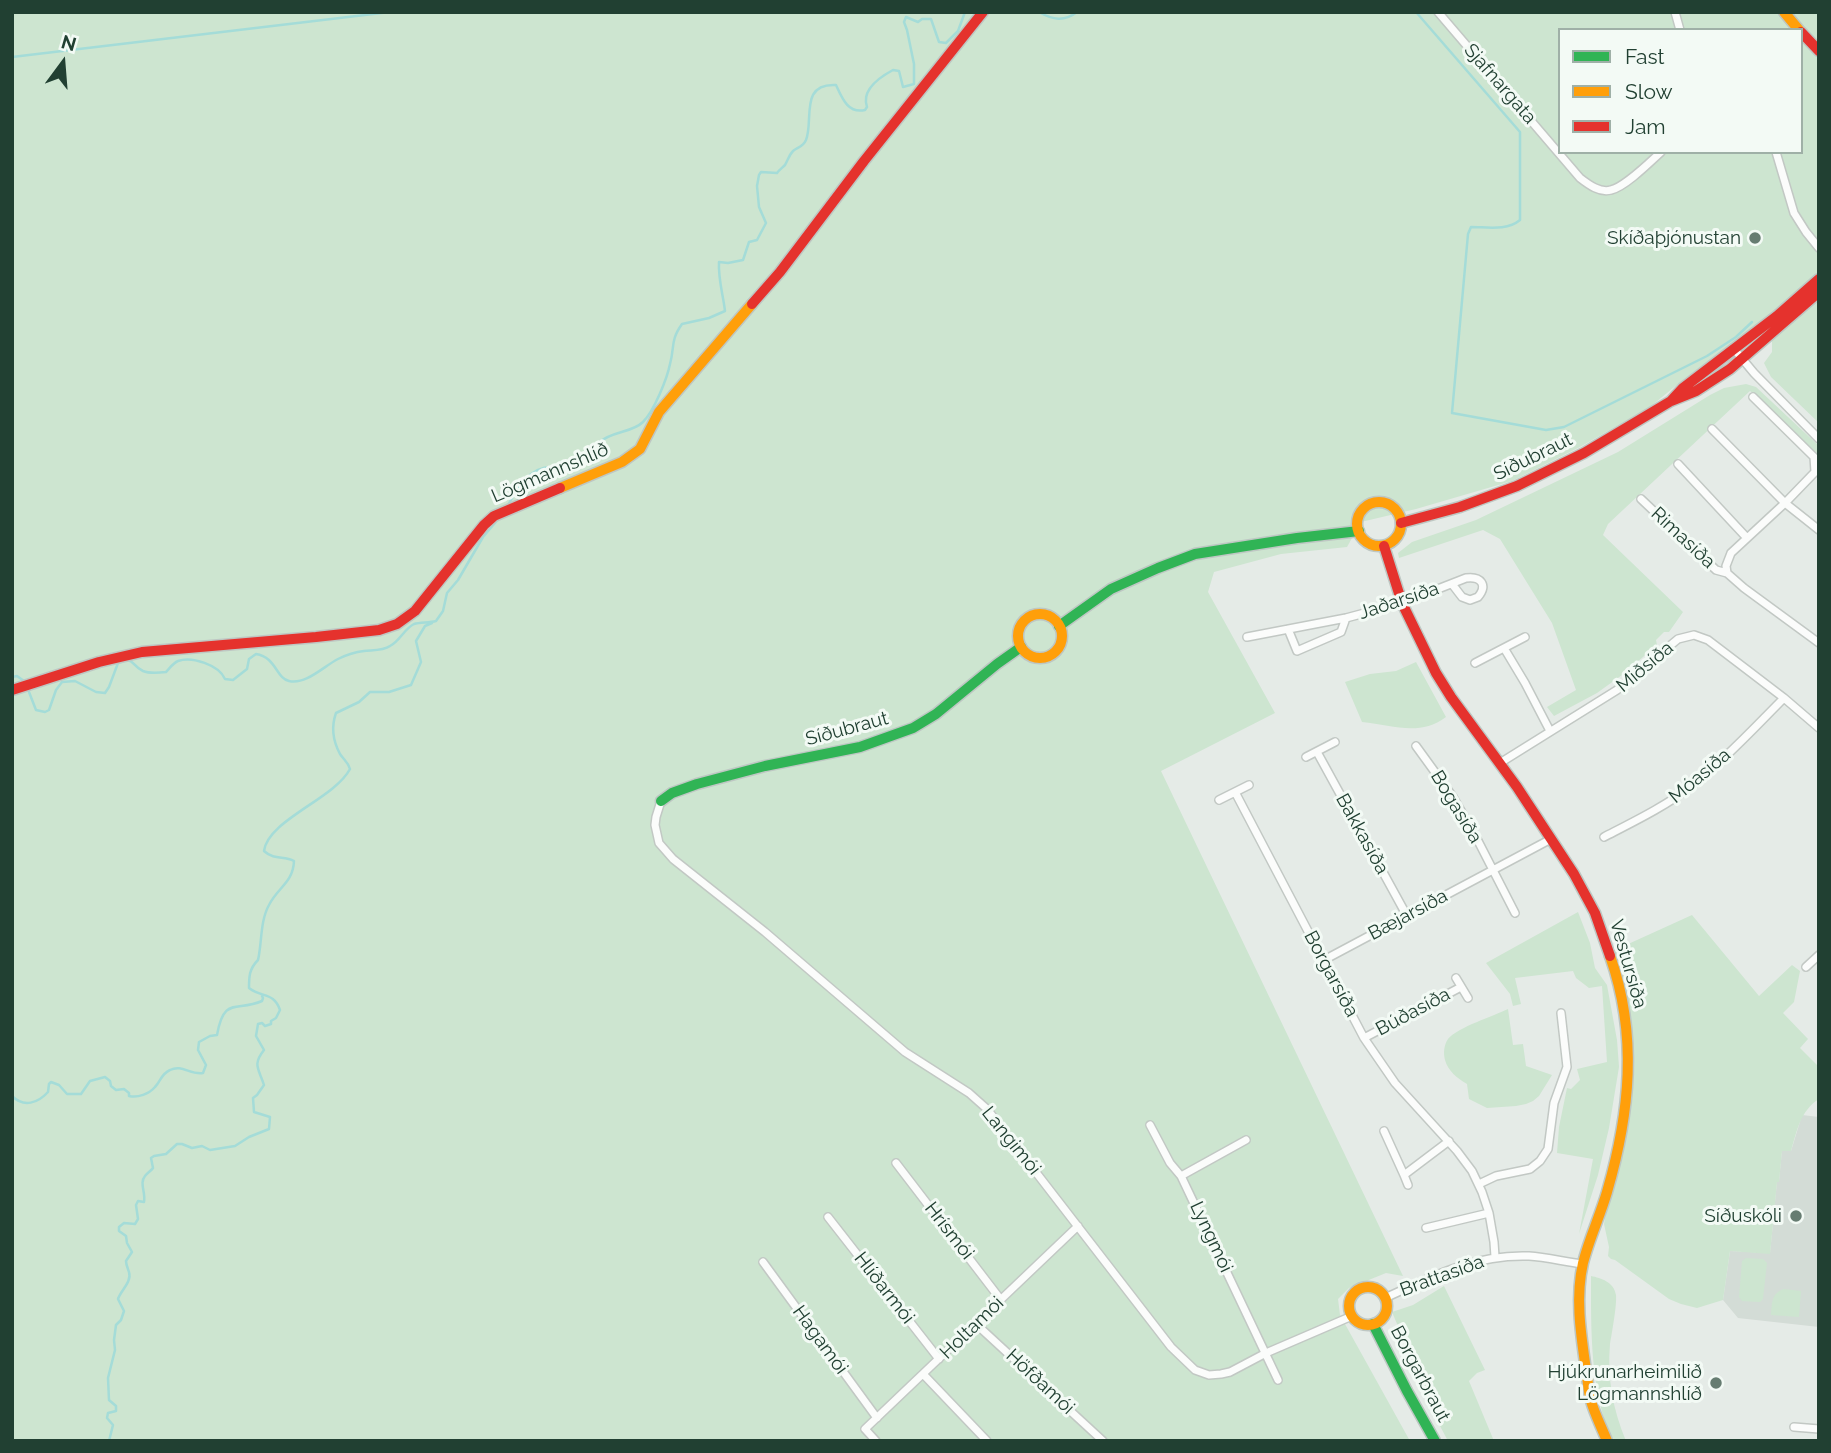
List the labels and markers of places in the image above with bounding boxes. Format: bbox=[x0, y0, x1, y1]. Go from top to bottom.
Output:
place label: Skíðaþjónustan bbox=[1607, 227, 1741, 249]
marker: Skíðaþjónustan bbox=[1747, 230, 1763, 246]
place label: Síðuskóli bbox=[1704, 1205, 1782, 1227]
marker: Síðuskóli bbox=[1788, 1208, 1804, 1224]
place label: Hjúkrunarheimilið Lögmannshlíð bbox=[1548, 1361, 1702, 1405]
marker: Hjúkrunarheimilið Lögmannshlíð bbox=[1708, 1375, 1724, 1391]

